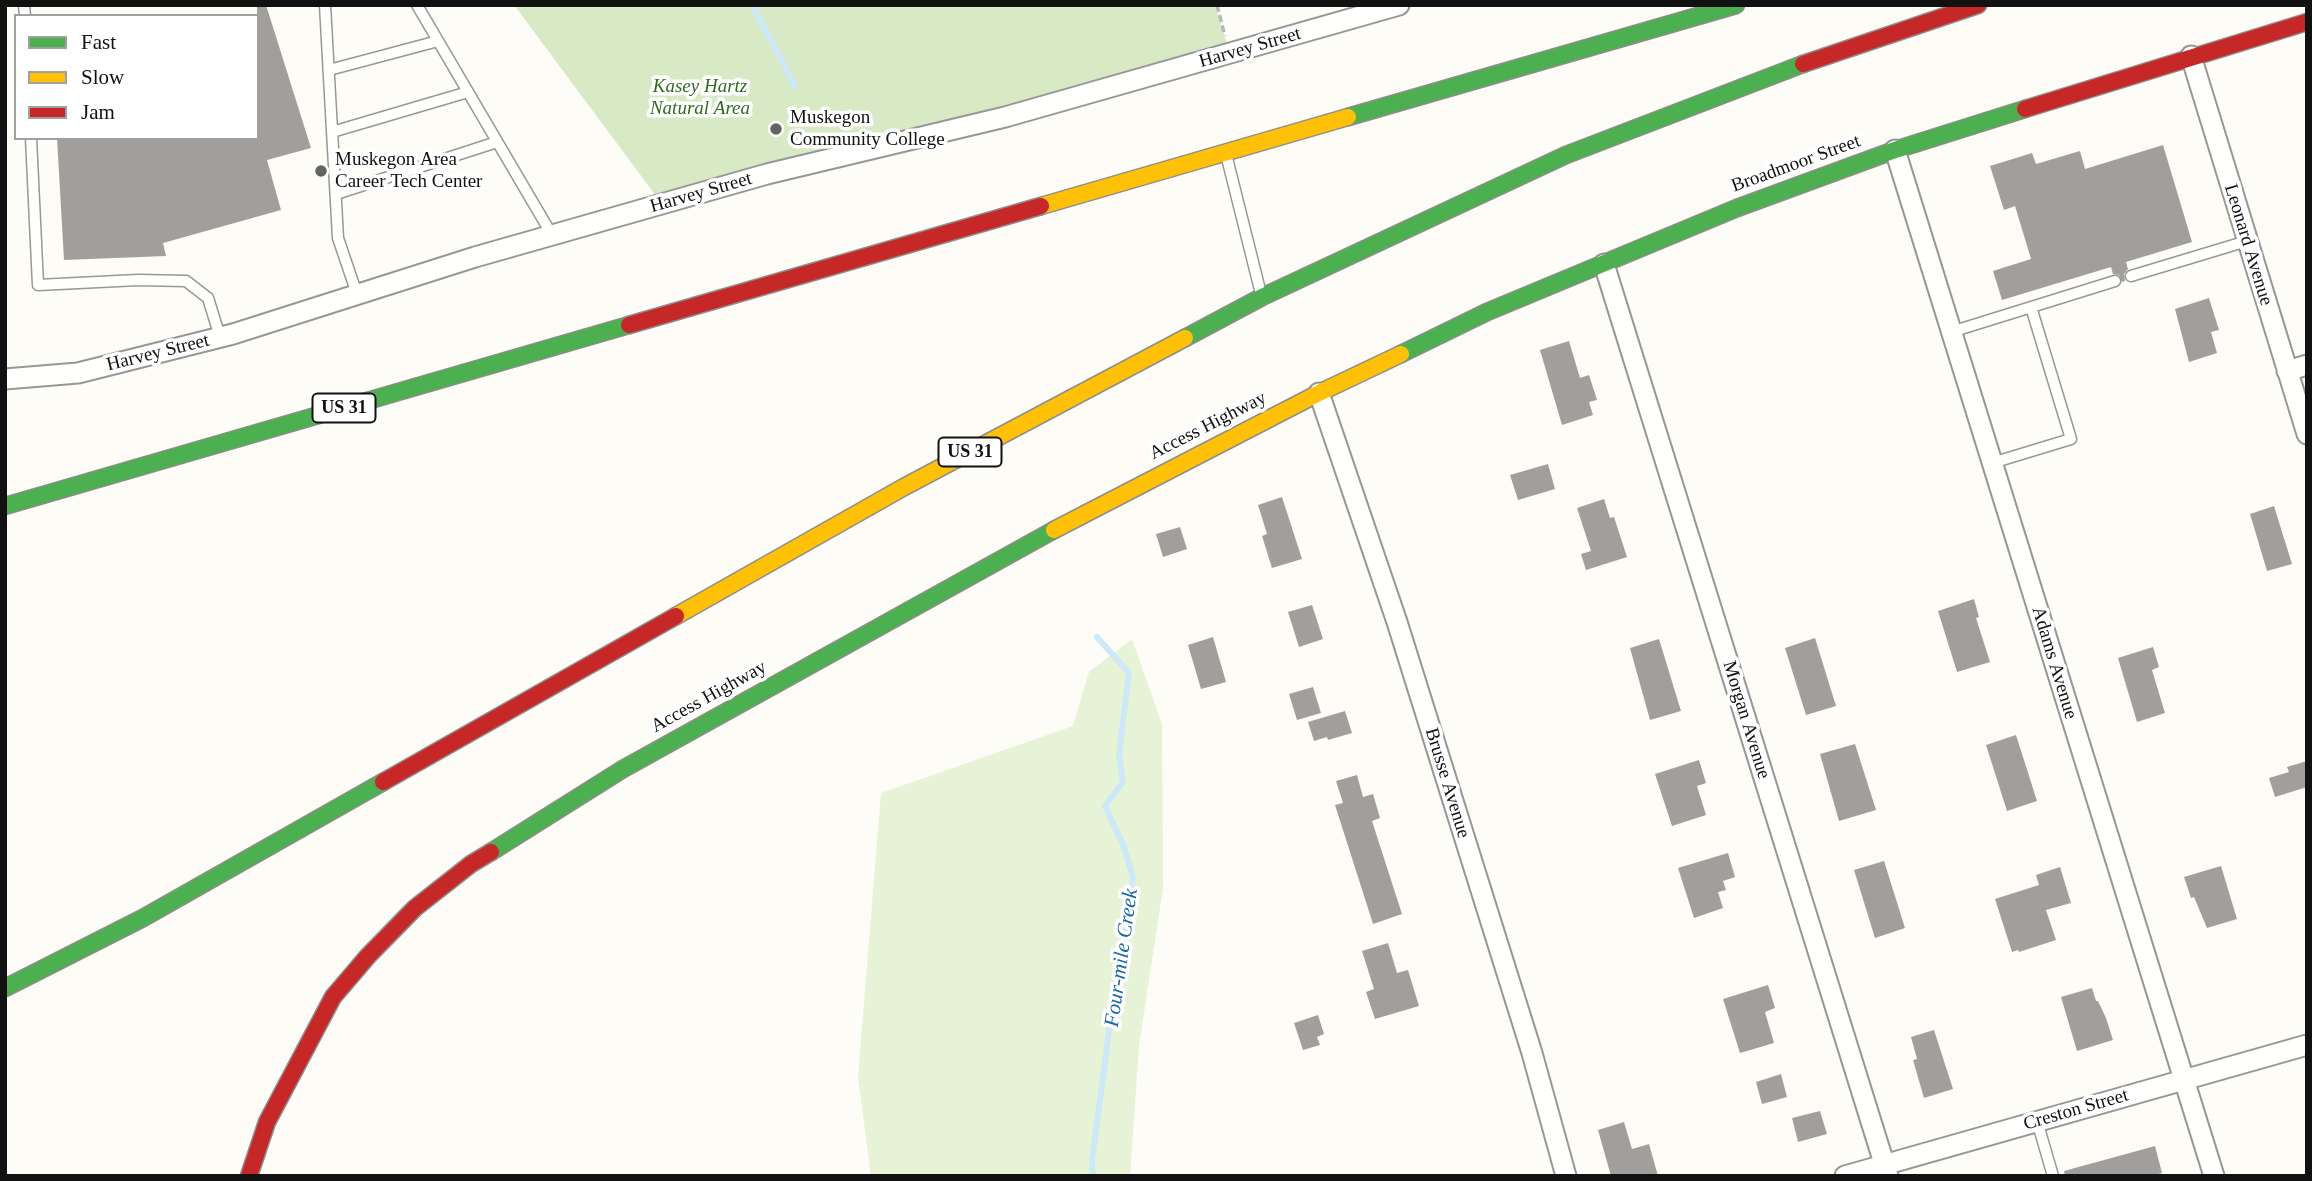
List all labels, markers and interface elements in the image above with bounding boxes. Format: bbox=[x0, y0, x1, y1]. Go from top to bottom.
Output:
legend bbox=[14, 14, 259, 140]
street label: Harvey Street bbox=[1196, 23, 1304, 73]
text: Fast bbox=[81, 30, 116, 54]
text: Slow bbox=[81, 65, 124, 89]
park label: Kasey Hartz Natural Area bbox=[650, 76, 750, 120]
text: Jam bbox=[81, 100, 115, 124]
place label: Muskegon Community College bbox=[790, 107, 945, 151]
marker: Muskegon Community College bbox=[768, 121, 784, 137]
street label: Broadmoor Street bbox=[1728, 130, 1864, 198]
place label: Muskegon Area Career Tech Center bbox=[335, 149, 482, 193]
marker: Muskegon Area Career Tech Center bbox=[313, 163, 329, 179]
street label: Harvey Street bbox=[647, 168, 755, 218]
street label: Leonard Avenue bbox=[2219, 182, 2277, 308]
street label: Harvey Street bbox=[104, 329, 212, 377]
street label: Access Highway bbox=[1146, 387, 1270, 465]
road number: US 31 bbox=[312, 394, 376, 422]
road number: US 31 bbox=[939, 438, 1002, 466]
street label: Adams Avenue bbox=[2026, 604, 2082, 722]
street label: Access Highway bbox=[647, 656, 771, 738]
street label: Morgan Avenue bbox=[1717, 658, 1775, 782]
street label: Brusse Avenue bbox=[1419, 725, 1475, 841]
water label: Four-mile Creek bbox=[1100, 887, 1144, 1029]
street label: Creston Street bbox=[2021, 1084, 2131, 1136]

